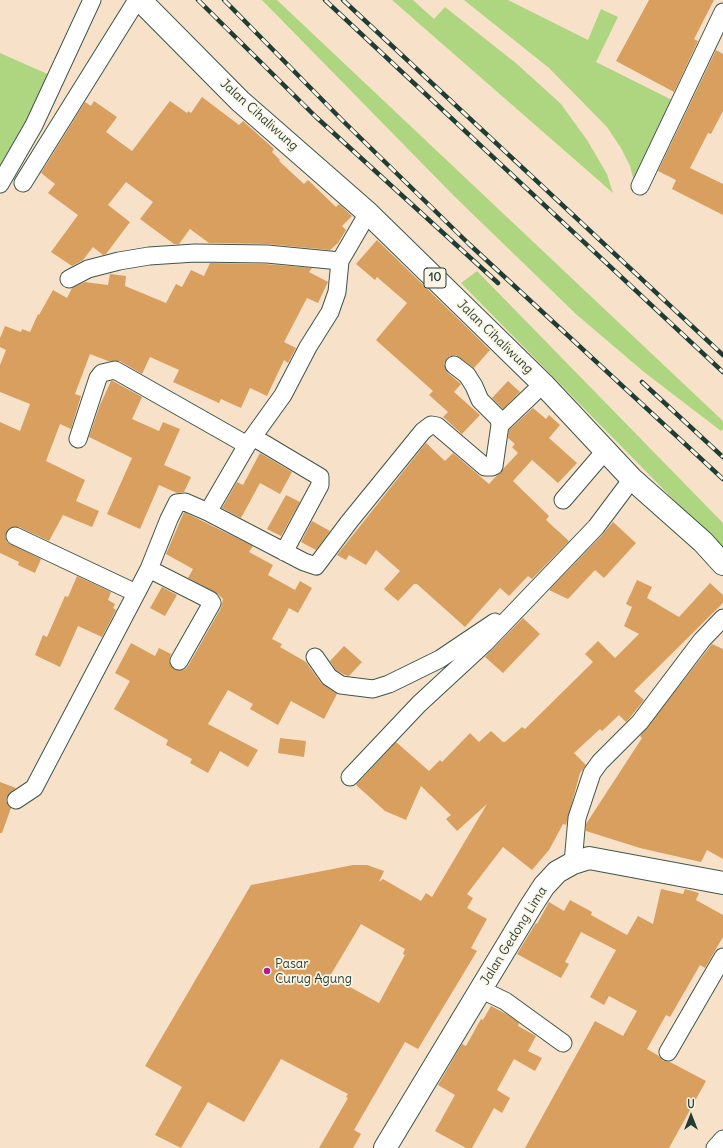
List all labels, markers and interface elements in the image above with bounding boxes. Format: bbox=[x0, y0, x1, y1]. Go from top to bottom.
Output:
street label: Jalan Cihaliwung bbox=[217, 76, 301, 154]
road number: 10 bbox=[424, 268, 446, 288]
street label: Jalan Cihaliwung bbox=[454, 297, 536, 377]
street label: Jalan Gedong Lima bbox=[477, 884, 551, 988]
place label: Pasar Curug Agung bbox=[275, 956, 352, 987]
marker: Pasar Curug Agung bbox=[262, 966, 272, 976]
north arrow bbox=[671, 1096, 711, 1136]
text: U bbox=[687, 1097, 695, 1111]

